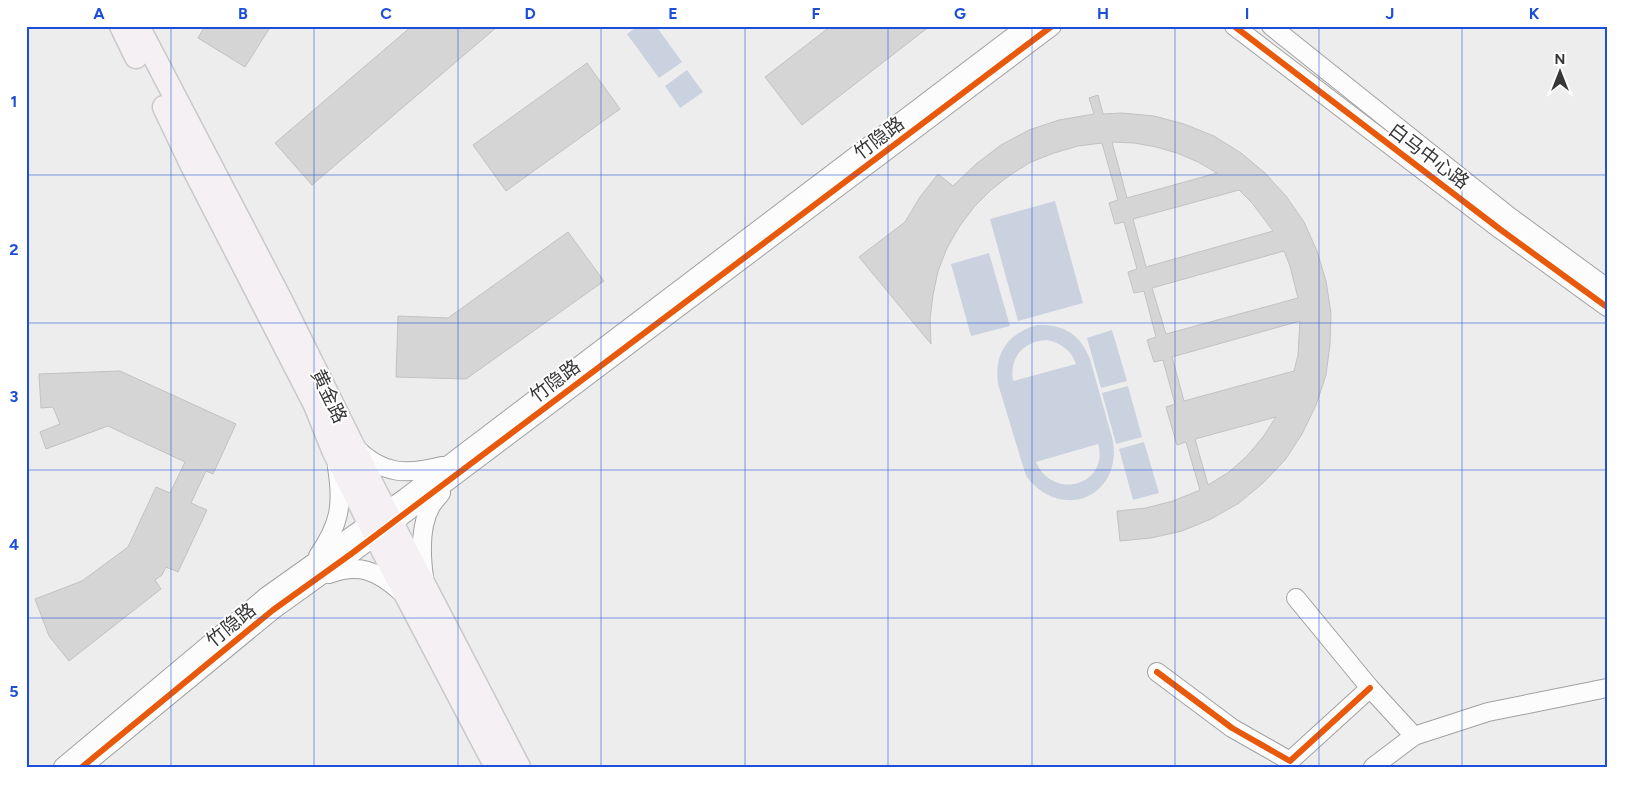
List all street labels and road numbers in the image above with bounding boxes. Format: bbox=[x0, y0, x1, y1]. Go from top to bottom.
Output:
street label: 竹隐路 bbox=[849, 112, 909, 164]
street label: 白马中心路 bbox=[1384, 118, 1474, 194]
street label: 竹隐路 bbox=[525, 355, 585, 407]
street label: 黄金路 bbox=[306, 365, 352, 427]
street label: 竹隐路 bbox=[202, 598, 260, 652]

